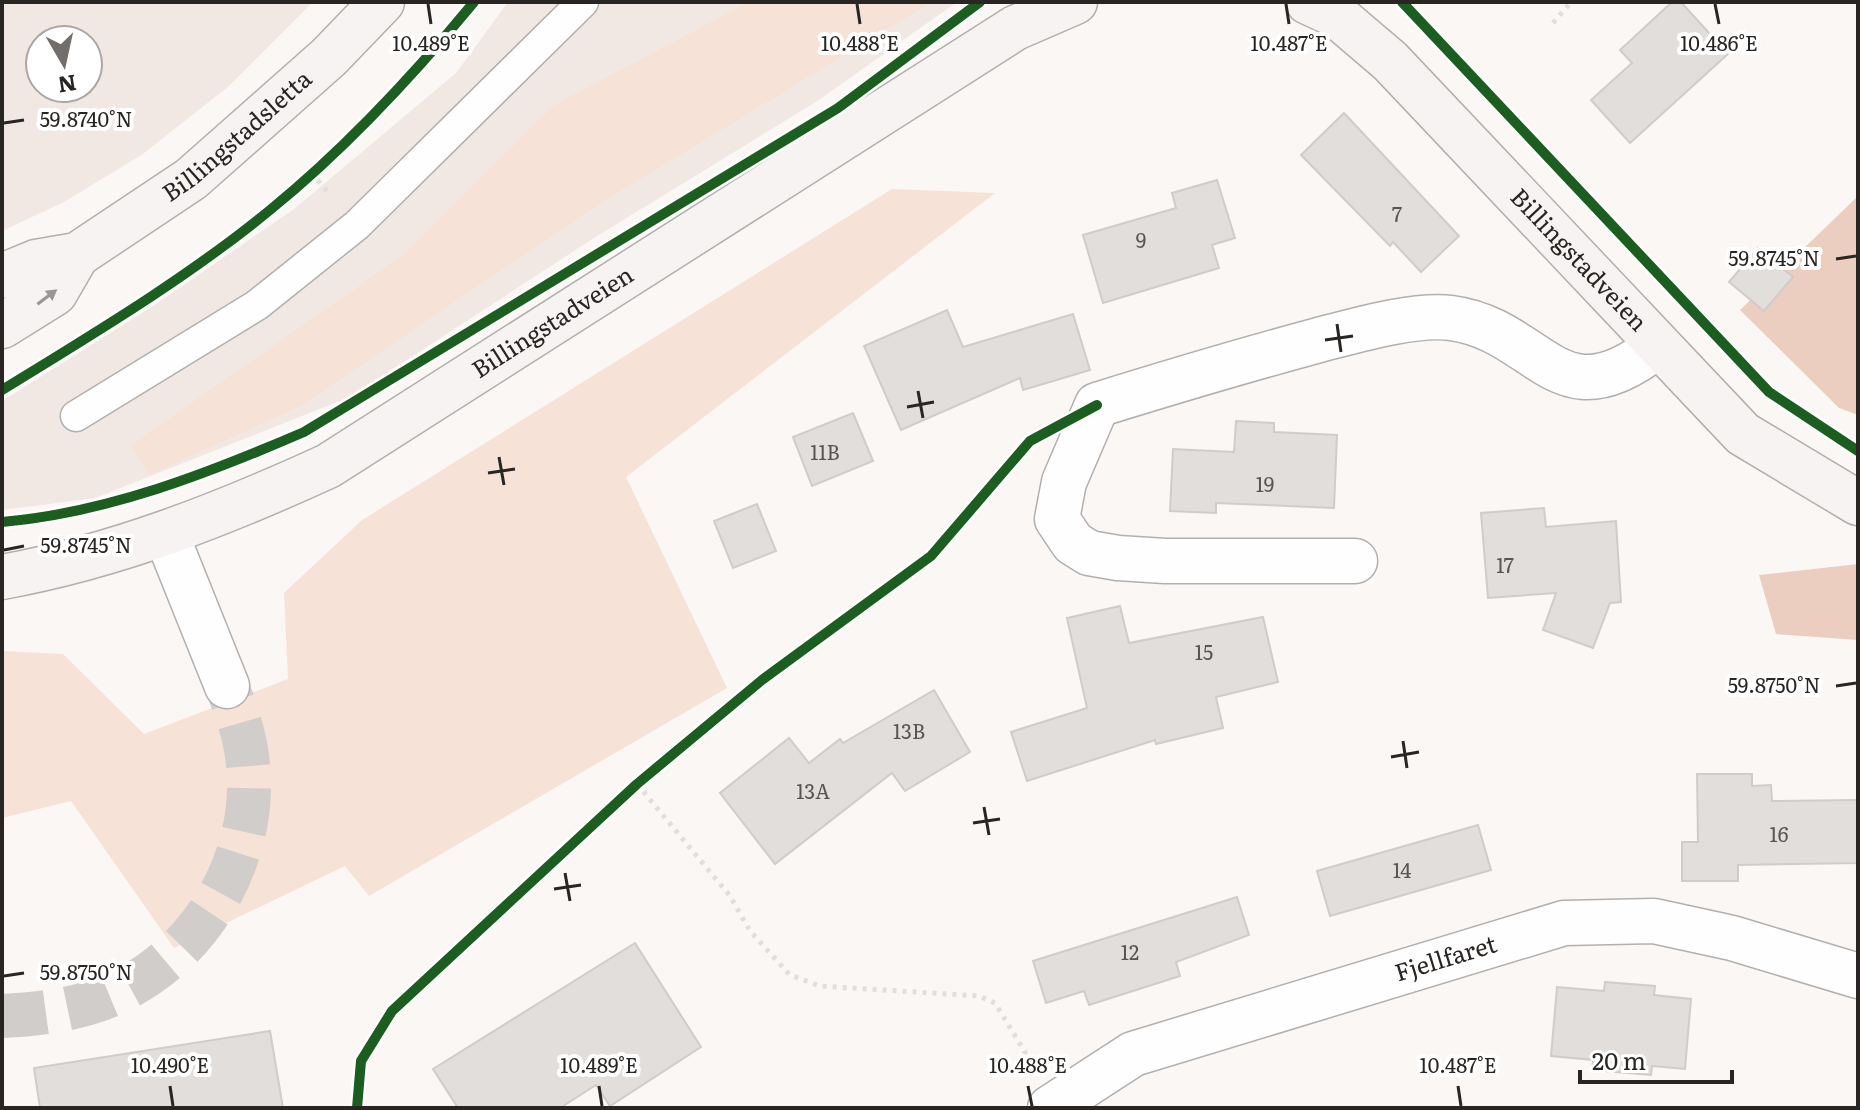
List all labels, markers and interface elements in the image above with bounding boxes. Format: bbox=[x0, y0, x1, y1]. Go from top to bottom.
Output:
north arrow bbox=[24, 24, 104, 104]
text: 10.489°E bbox=[392, 27, 470, 57]
text: 10.488°E bbox=[821, 27, 899, 57]
text: 10.487°E bbox=[1251, 27, 1327, 57]
text: 10.486°E bbox=[1680, 27, 1758, 57]
street label: Billingstadsletta bbox=[154, 60, 318, 209]
text: N bbox=[56, 67, 79, 103]
text: 59.8740°N bbox=[40, 103, 132, 133]
street label: Billingstadveien bbox=[1504, 179, 1657, 338]
house number: 7 bbox=[1392, 198, 1402, 228]
house number: 9 bbox=[1136, 224, 1146, 254]
text: 59.8745°N bbox=[1728, 242, 1820, 272]
street label: Billingstadveien bbox=[464, 256, 639, 385]
one-way arrow bbox=[36, 290, 57, 305]
house number: 11B bbox=[810, 436, 840, 466]
house number: 19 bbox=[1256, 468, 1274, 498]
text: 59.8745°N bbox=[40, 529, 132, 559]
house number: 17 bbox=[1496, 549, 1514, 579]
house number: 15 bbox=[1195, 636, 1213, 666]
text: 59.8750°N bbox=[1728, 669, 1820, 699]
house number: 13B bbox=[893, 715, 925, 745]
house number: 13A bbox=[796, 775, 830, 805]
house number: 16 bbox=[1770, 818, 1789, 848]
house number: 14 bbox=[1393, 854, 1411, 884]
street label: Fjellfaret bbox=[1390, 924, 1501, 989]
house number: 12 bbox=[1121, 936, 1139, 966]
text: 59.8750°N bbox=[40, 956, 132, 986]
scale bar bbox=[1580, 1034, 1732, 1084]
text: 20 m bbox=[1592, 1042, 1646, 1077]
text: 10.490°E bbox=[131, 1049, 209, 1079]
text: 10.489°E bbox=[560, 1049, 638, 1079]
text: 10.488°E bbox=[989, 1049, 1067, 1079]
text: 10.487°E bbox=[1420, 1049, 1496, 1079]

